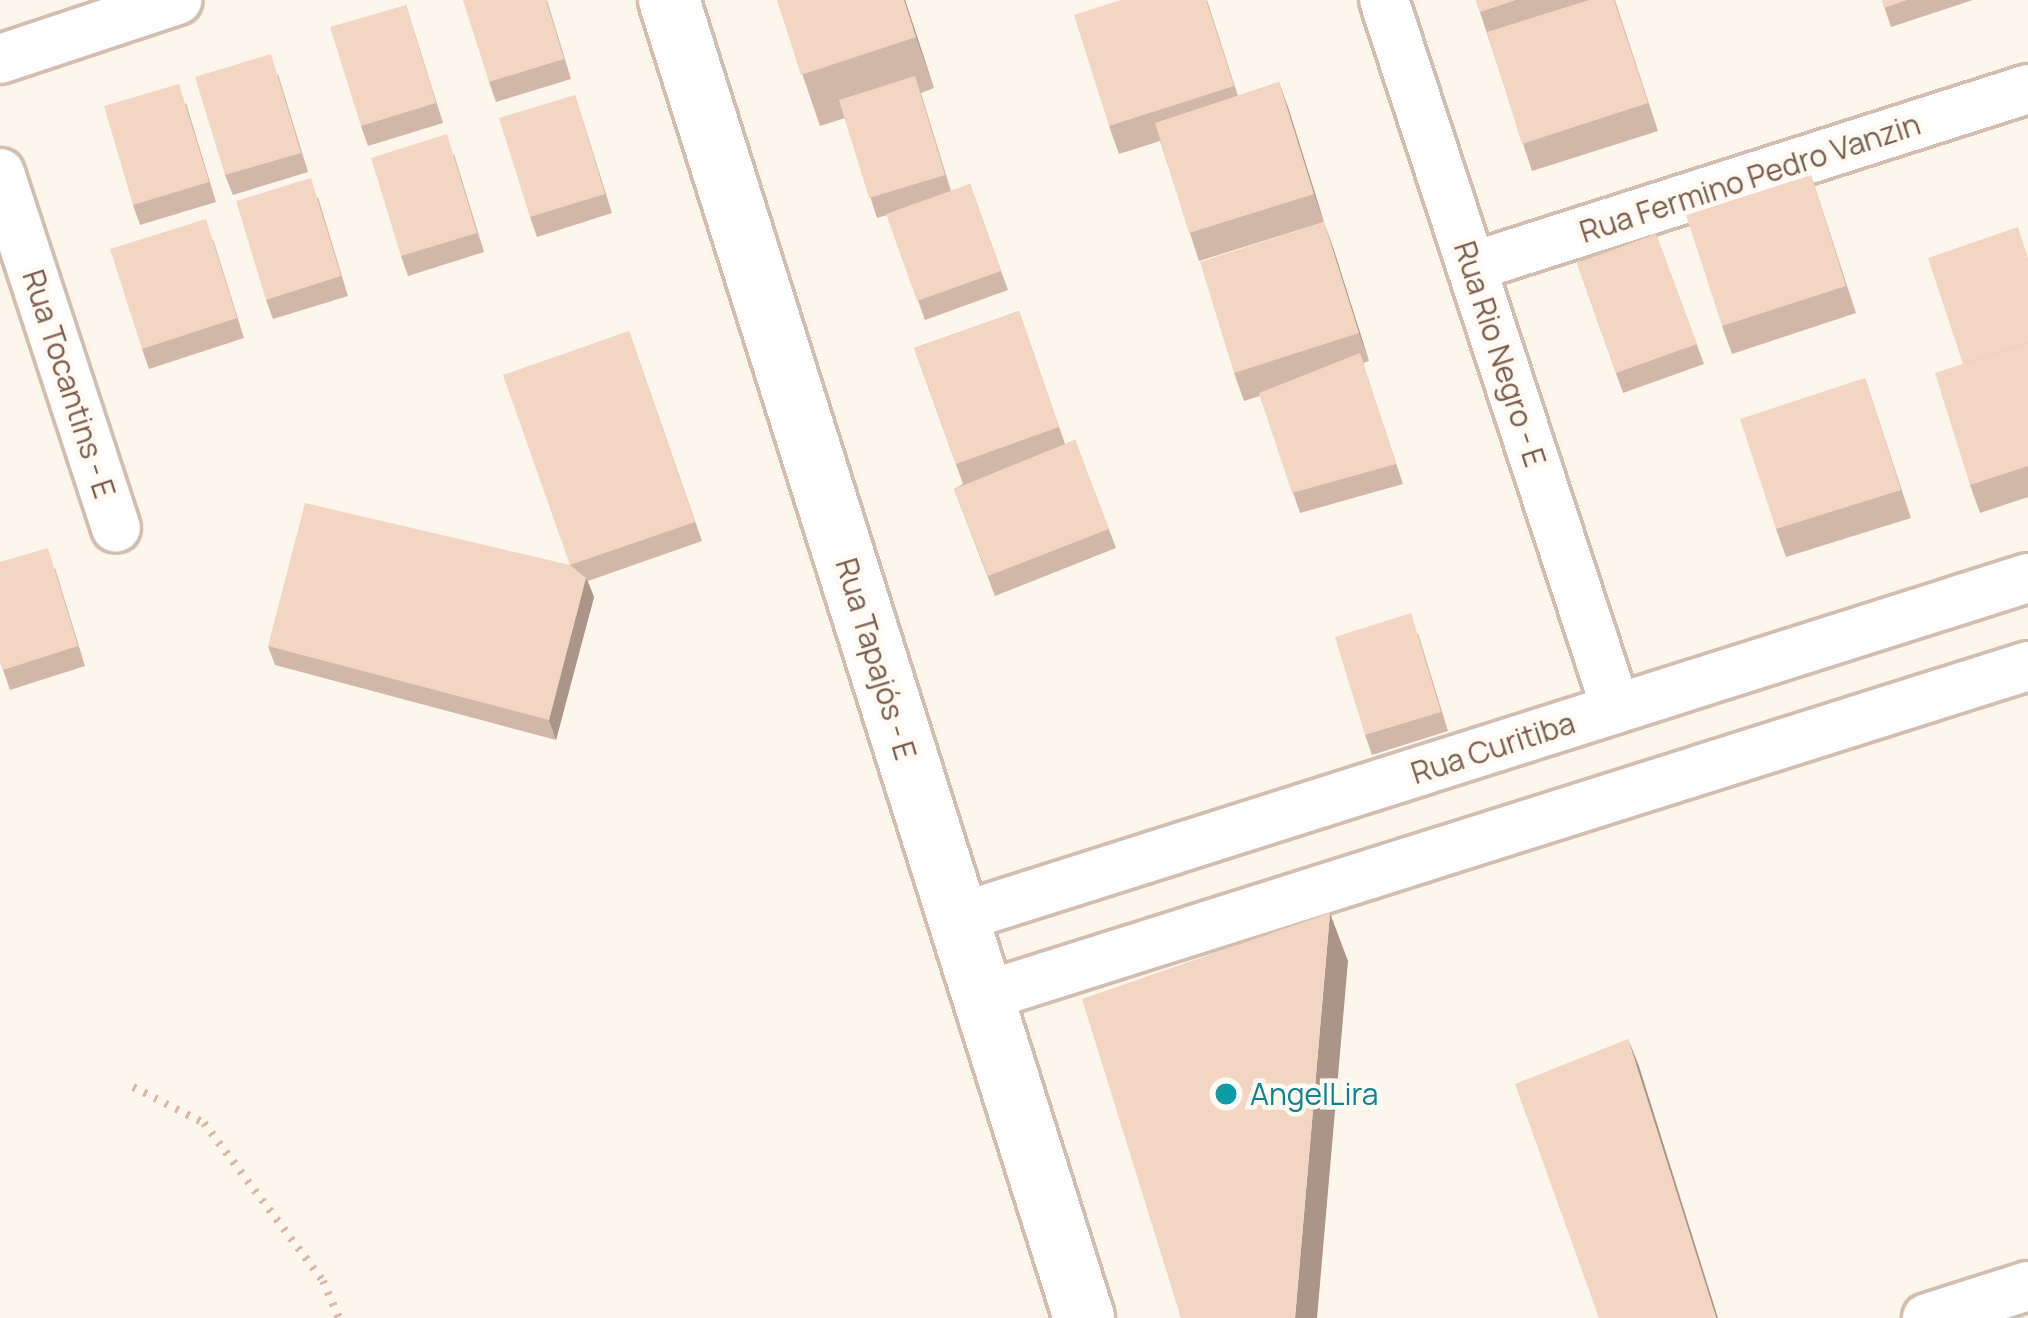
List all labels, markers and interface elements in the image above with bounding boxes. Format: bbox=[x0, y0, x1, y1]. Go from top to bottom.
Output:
street label: Rua Fermino Pedro Vanzin bbox=[1575, 106, 1925, 250]
street label: Rua Rio Negro - E bbox=[1447, 237, 1553, 471]
street label: Rua Tocantins - E bbox=[15, 265, 123, 503]
street label: Rua Tapajós - E bbox=[828, 554, 924, 764]
street label: Rua Curitiba bbox=[1407, 705, 1579, 791]
place label: AngelLira bbox=[1250, 1076, 1378, 1112]
marker: AngelLira bbox=[1213, 1081, 1239, 1107]

